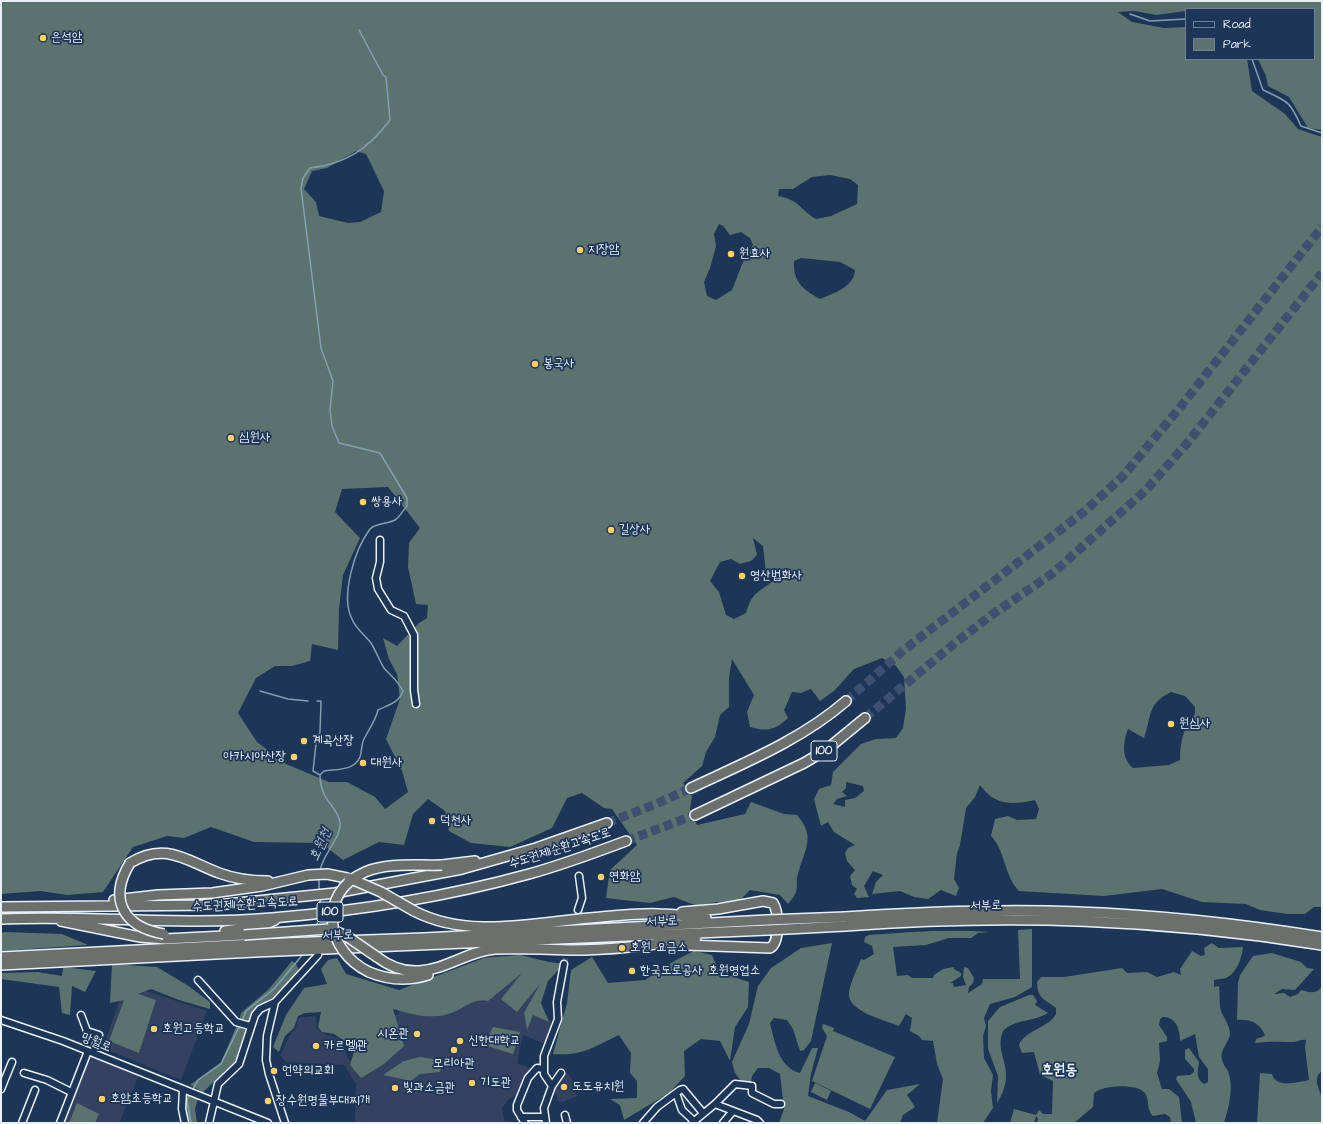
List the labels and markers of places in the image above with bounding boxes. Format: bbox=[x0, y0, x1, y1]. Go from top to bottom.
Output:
place label: 은석암 bbox=[51, 30, 82, 46]
marker: 은석암 bbox=[38, 33, 48, 43]
place label: 지장암 bbox=[588, 242, 619, 258]
marker: 지장암 bbox=[575, 245, 585, 255]
place label: 원효사 bbox=[739, 246, 770, 262]
marker: 원효사 bbox=[726, 249, 736, 259]
place label: 봉국사 bbox=[543, 356, 574, 372]
marker: 봉국사 bbox=[530, 359, 540, 369]
place label: 심원사 bbox=[239, 430, 270, 446]
marker: 심원사 bbox=[226, 433, 236, 443]
place label: 쌍용사 bbox=[371, 494, 402, 510]
marker: 쌍용사 bbox=[358, 497, 368, 507]
place label: 길상사 bbox=[619, 522, 650, 538]
marker: 길상사 bbox=[606, 525, 616, 535]
place label: 영산법화사 bbox=[750, 568, 802, 584]
marker: 영산법화사 bbox=[737, 571, 747, 581]
place label: 원심사 bbox=[1179, 716, 1210, 732]
marker: 원심사 bbox=[1166, 719, 1176, 729]
place label: 계곡산장 bbox=[312, 733, 354, 749]
marker: 계곡산장 bbox=[299, 736, 309, 746]
place label: 아카시아산장 bbox=[223, 749, 286, 765]
marker: 아카시아산장 bbox=[289, 752, 299, 762]
place label: 대원사 bbox=[371, 755, 402, 771]
marker: 대원사 bbox=[358, 758, 368, 768]
place label: 덕천사 bbox=[440, 813, 471, 829]
marker: 덕천사 bbox=[427, 816, 437, 826]
place label: 연화암 bbox=[609, 869, 640, 885]
marker: 연화암 bbox=[596, 872, 606, 882]
place label: 호원 요금소 bbox=[630, 940, 688, 956]
marker: 호원 요금소 bbox=[617, 943, 627, 953]
place label: 한국도로공사 호원영업소 bbox=[640, 963, 760, 979]
marker: 한국도로공사 호원영업소 bbox=[627, 966, 637, 976]
place label: 호원고등학교 bbox=[162, 1021, 225, 1037]
marker: 호원고등학교 bbox=[149, 1024, 159, 1034]
place label: 시온관 bbox=[378, 1026, 409, 1042]
marker: 시온관 bbox=[412, 1029, 422, 1039]
place label: 신한대학교 bbox=[468, 1033, 520, 1049]
marker: 신한대학교 bbox=[455, 1036, 465, 1046]
place label: 카르멜1관 bbox=[324, 1038, 368, 1054]
marker: 카르멜1관 bbox=[311, 1041, 321, 1051]
marker: 모리아관 bbox=[449, 1045, 459, 1055]
place label: 모리아관 bbox=[433, 1056, 475, 1072]
place label: 언약의교회 bbox=[282, 1063, 334, 1079]
marker: 언약의교회 bbox=[269, 1066, 279, 1076]
place label: 기도관 bbox=[480, 1075, 511, 1091]
marker: 기도관 bbox=[467, 1078, 477, 1088]
place label: 도도유치원 bbox=[572, 1079, 624, 1095]
place label: 빛과소금관 bbox=[403, 1080, 455, 1096]
marker: 도도유치원 bbox=[559, 1082, 569, 1092]
marker: 빛과소금관 bbox=[390, 1083, 400, 1093]
place label: 호암초등학교 bbox=[110, 1091, 173, 1107]
place label: 장수원명물부대찌개 bbox=[276, 1093, 370, 1109]
marker: 호암초등학교 bbox=[97, 1094, 107, 1104]
marker: 장수원명물부대찌개 bbox=[263, 1096, 273, 1106]

